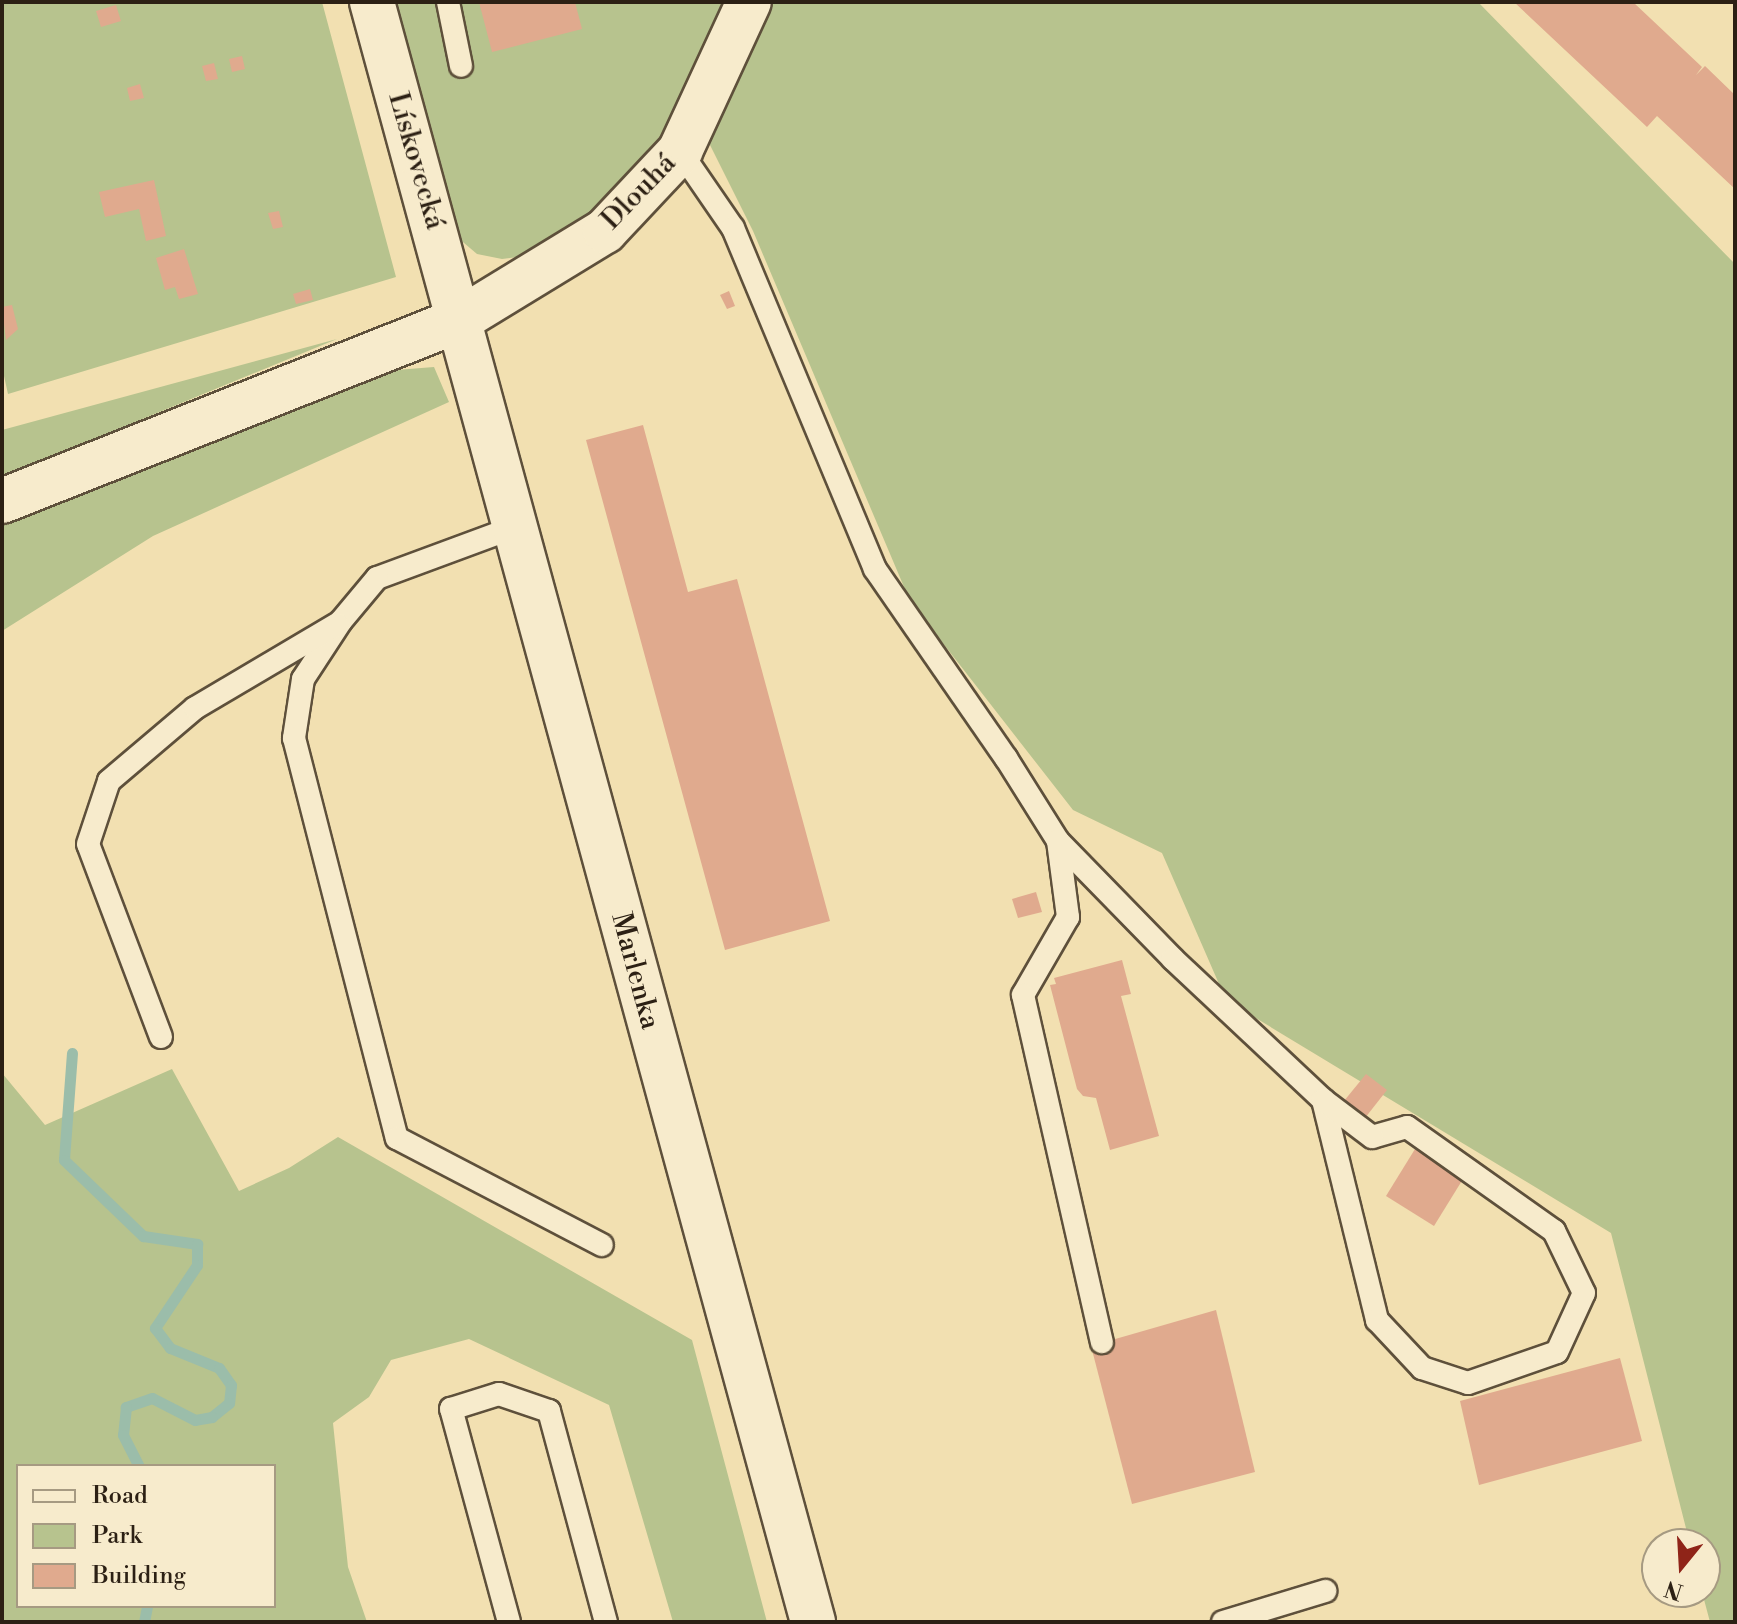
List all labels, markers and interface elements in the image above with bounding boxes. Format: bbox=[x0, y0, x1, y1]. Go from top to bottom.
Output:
street label: Lískovecká bbox=[380, 89, 452, 233]
street label: Dlouhá bbox=[595, 147, 683, 237]
street label: Marlenka bbox=[603, 909, 667, 1033]
legend bbox=[16, 1464, 276, 1608]
text: Road bbox=[92, 1481, 148, 1511]
text: Park bbox=[92, 1521, 142, 1551]
north arrow bbox=[1641, 1528, 1721, 1608]
text: Building bbox=[92, 1561, 186, 1591]
text: N bbox=[1662, 1574, 1686, 1605]

